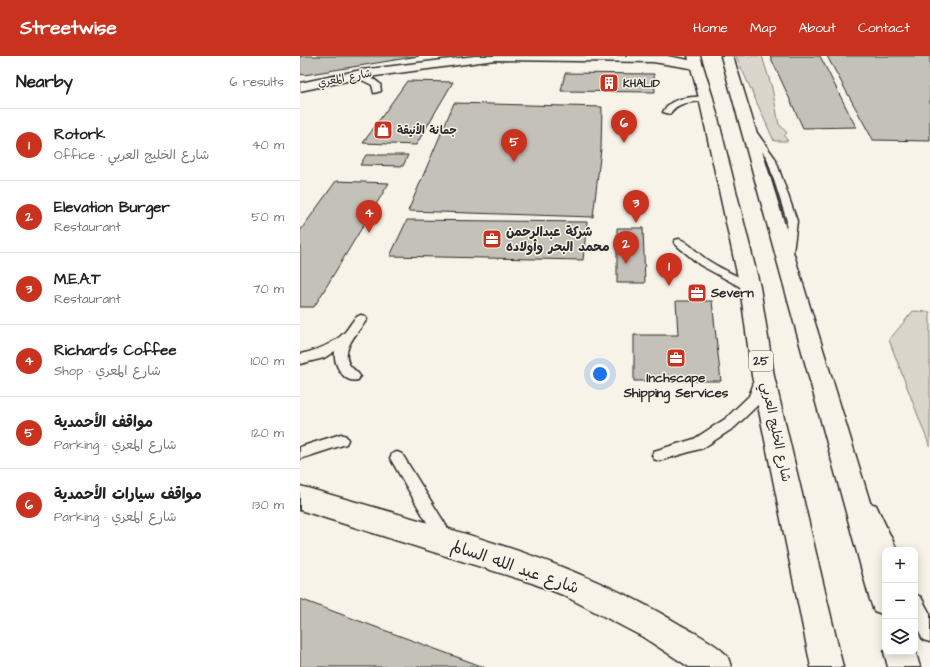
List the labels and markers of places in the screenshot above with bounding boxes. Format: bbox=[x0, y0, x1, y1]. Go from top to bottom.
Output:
building icon: KHALID bbox=[598, 72, 620, 94]
place label: KHALID bbox=[623, 76, 661, 91]
pin: 6 bbox=[611, 110, 637, 143]
shop icon: جمانة الأنيقة bbox=[372, 119, 394, 141]
place label: جمانة الأنيقة bbox=[397, 123, 457, 138]
pin: 5 bbox=[501, 129, 527, 162]
pin: 3 bbox=[623, 190, 649, 223]
pin: 4 bbox=[356, 200, 382, 233]
place label: شركة عبدالرحمن محمد البحر وأولاده bbox=[506, 223, 610, 256]
office icon: شركة عبدالرحمن محمد البحر وأولاده bbox=[481, 228, 503, 250]
pin: 2 bbox=[613, 231, 639, 264]
pin: 1 bbox=[656, 253, 682, 286]
office icon: Severn bbox=[686, 282, 708, 304]
place label: Severn bbox=[710, 284, 754, 302]
office icon: Inchscape Shipping Services bbox=[665, 347, 687, 369]
place label: Inchscape Shipping Services bbox=[623, 369, 729, 404]

